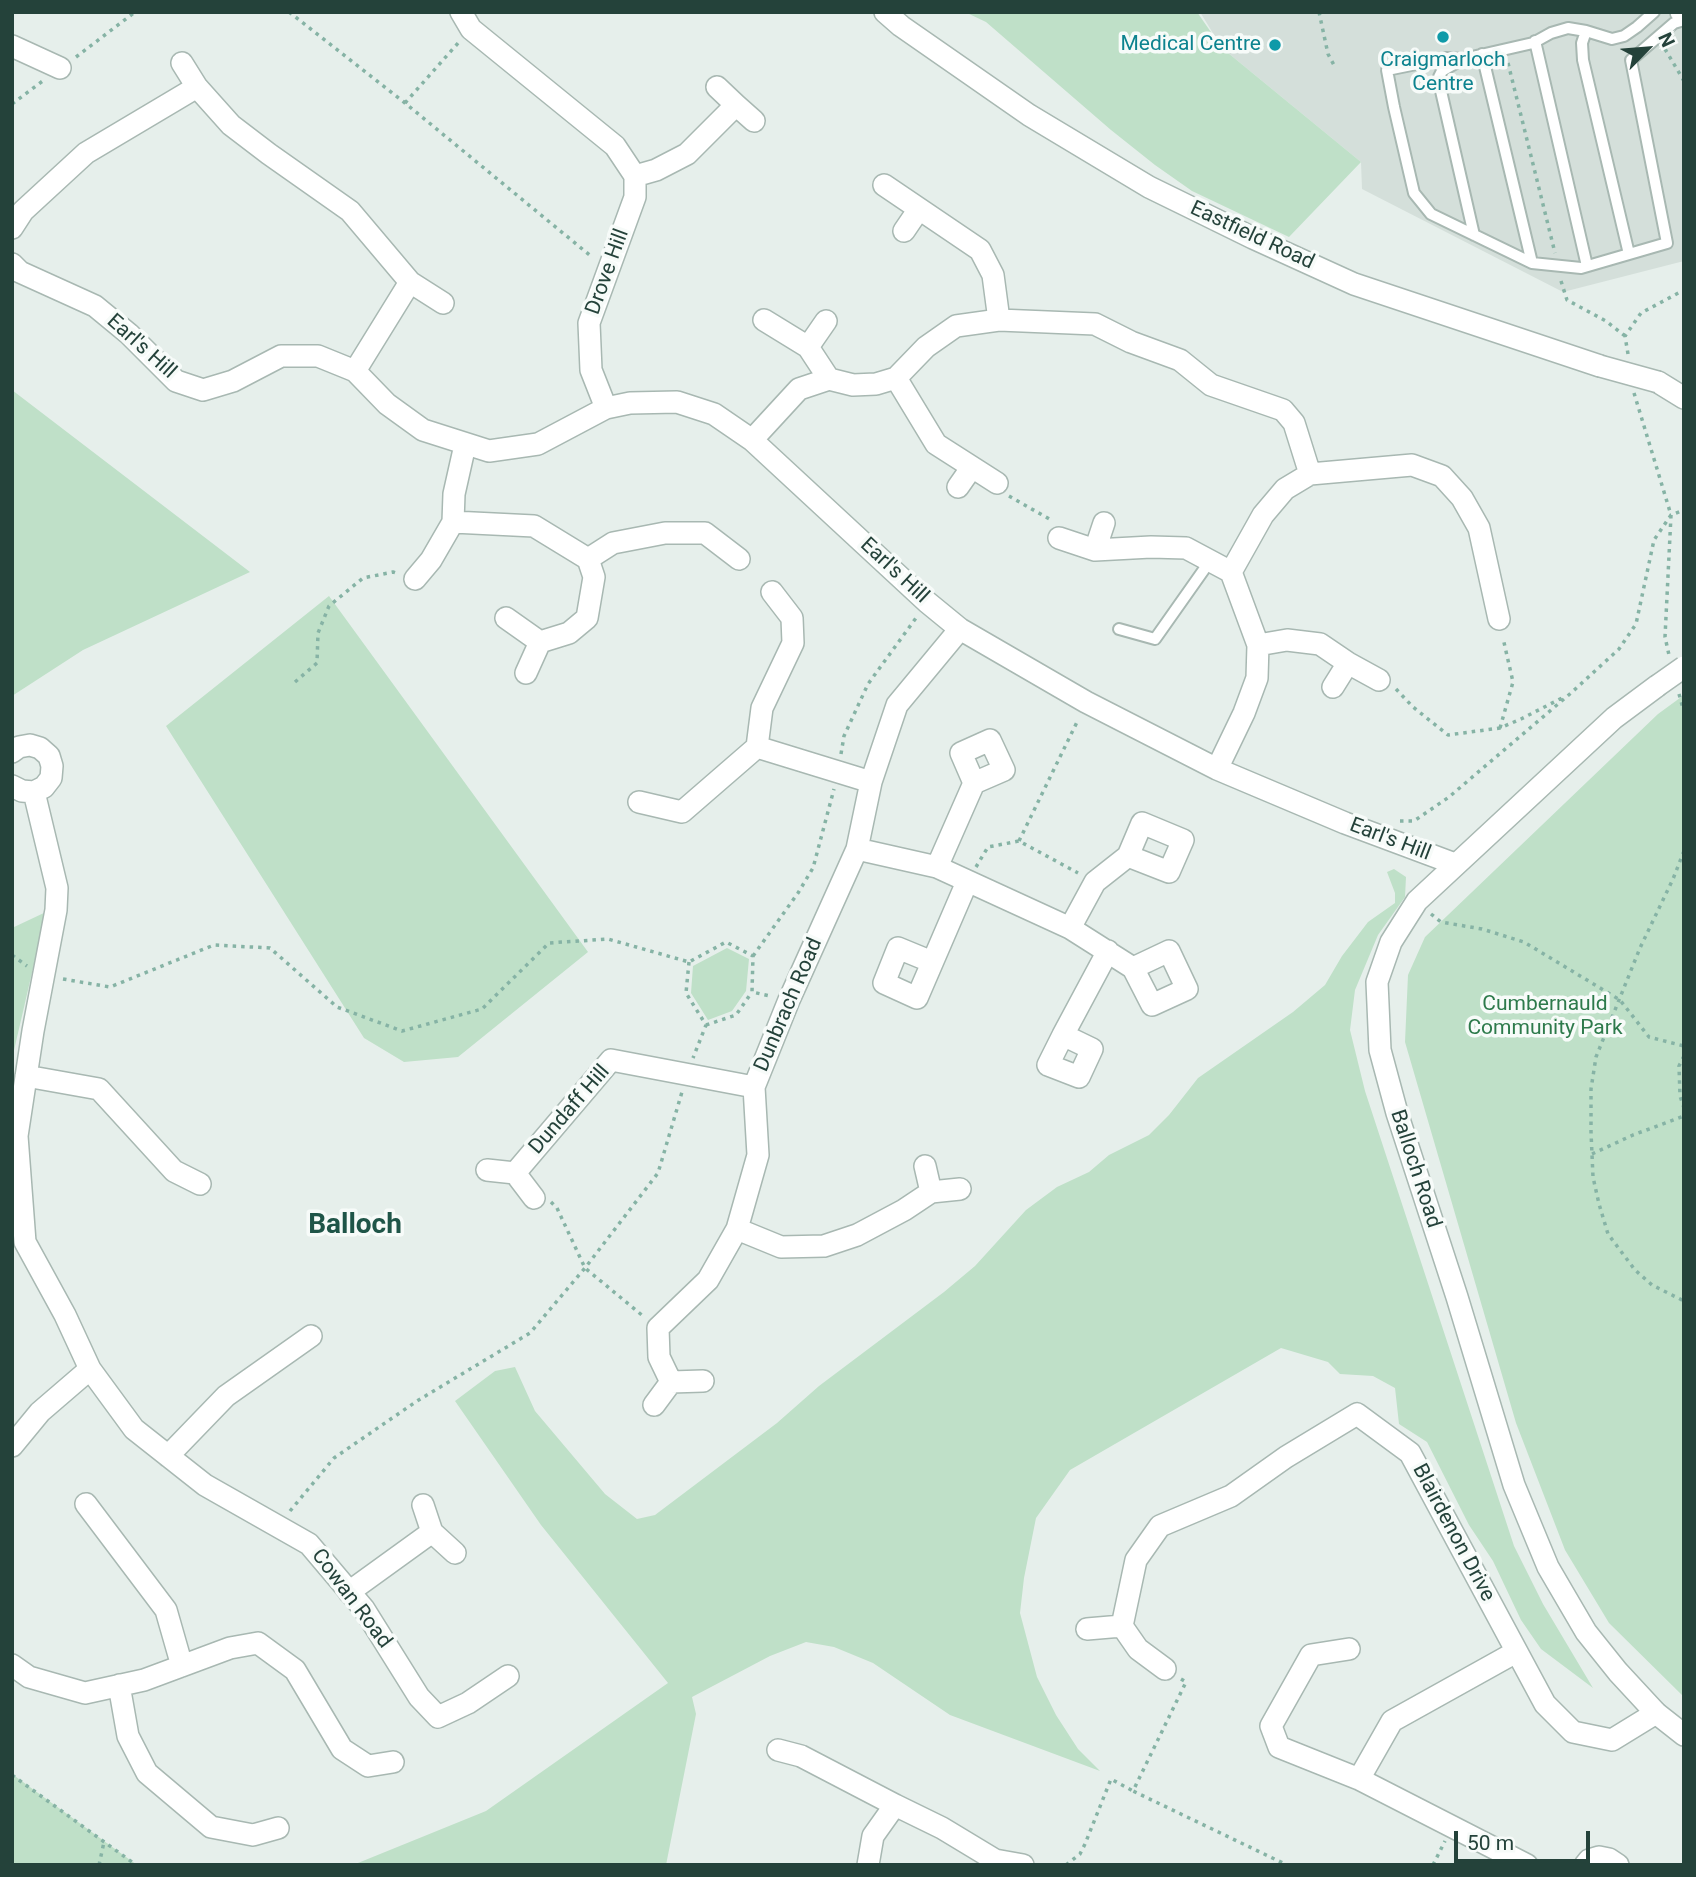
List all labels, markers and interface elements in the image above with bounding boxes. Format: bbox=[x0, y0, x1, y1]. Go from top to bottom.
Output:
north arrow bbox=[1612, 14, 1682, 84]
marker: Craigmarloch Centre bbox=[1435, 29, 1451, 45]
text: N bbox=[1653, 29, 1680, 51]
place label: Medical Centre bbox=[1121, 32, 1261, 58]
marker: Medical Centre bbox=[1267, 37, 1283, 53]
place label: Craigmarloch Centre bbox=[1380, 48, 1506, 98]
street label: Eastfield Road bbox=[1186, 196, 1318, 276]
street label: Drove Hill bbox=[581, 226, 635, 318]
street label: Earl's Hill bbox=[101, 309, 181, 385]
street label: Earl's Hill bbox=[854, 533, 934, 609]
street label: Earl's Hill bbox=[1346, 813, 1434, 867]
street label: Dunbrach Road bbox=[749, 934, 829, 1076]
park label: Cumbernauld Community Park bbox=[1467, 992, 1623, 1042]
street label: Dundaff Hill bbox=[524, 1060, 616, 1160]
street label: Balloch Road bbox=[1384, 1107, 1446, 1231]
district label: Balloch bbox=[308, 1209, 402, 1243]
street label: Blairdenon Drive bbox=[1406, 1460, 1500, 1606]
street label: Cowan Road bbox=[305, 1544, 397, 1654]
scale bar bbox=[1458, 1818, 1594, 1862]
text: 50 m bbox=[1467, 1831, 1514, 1855]

